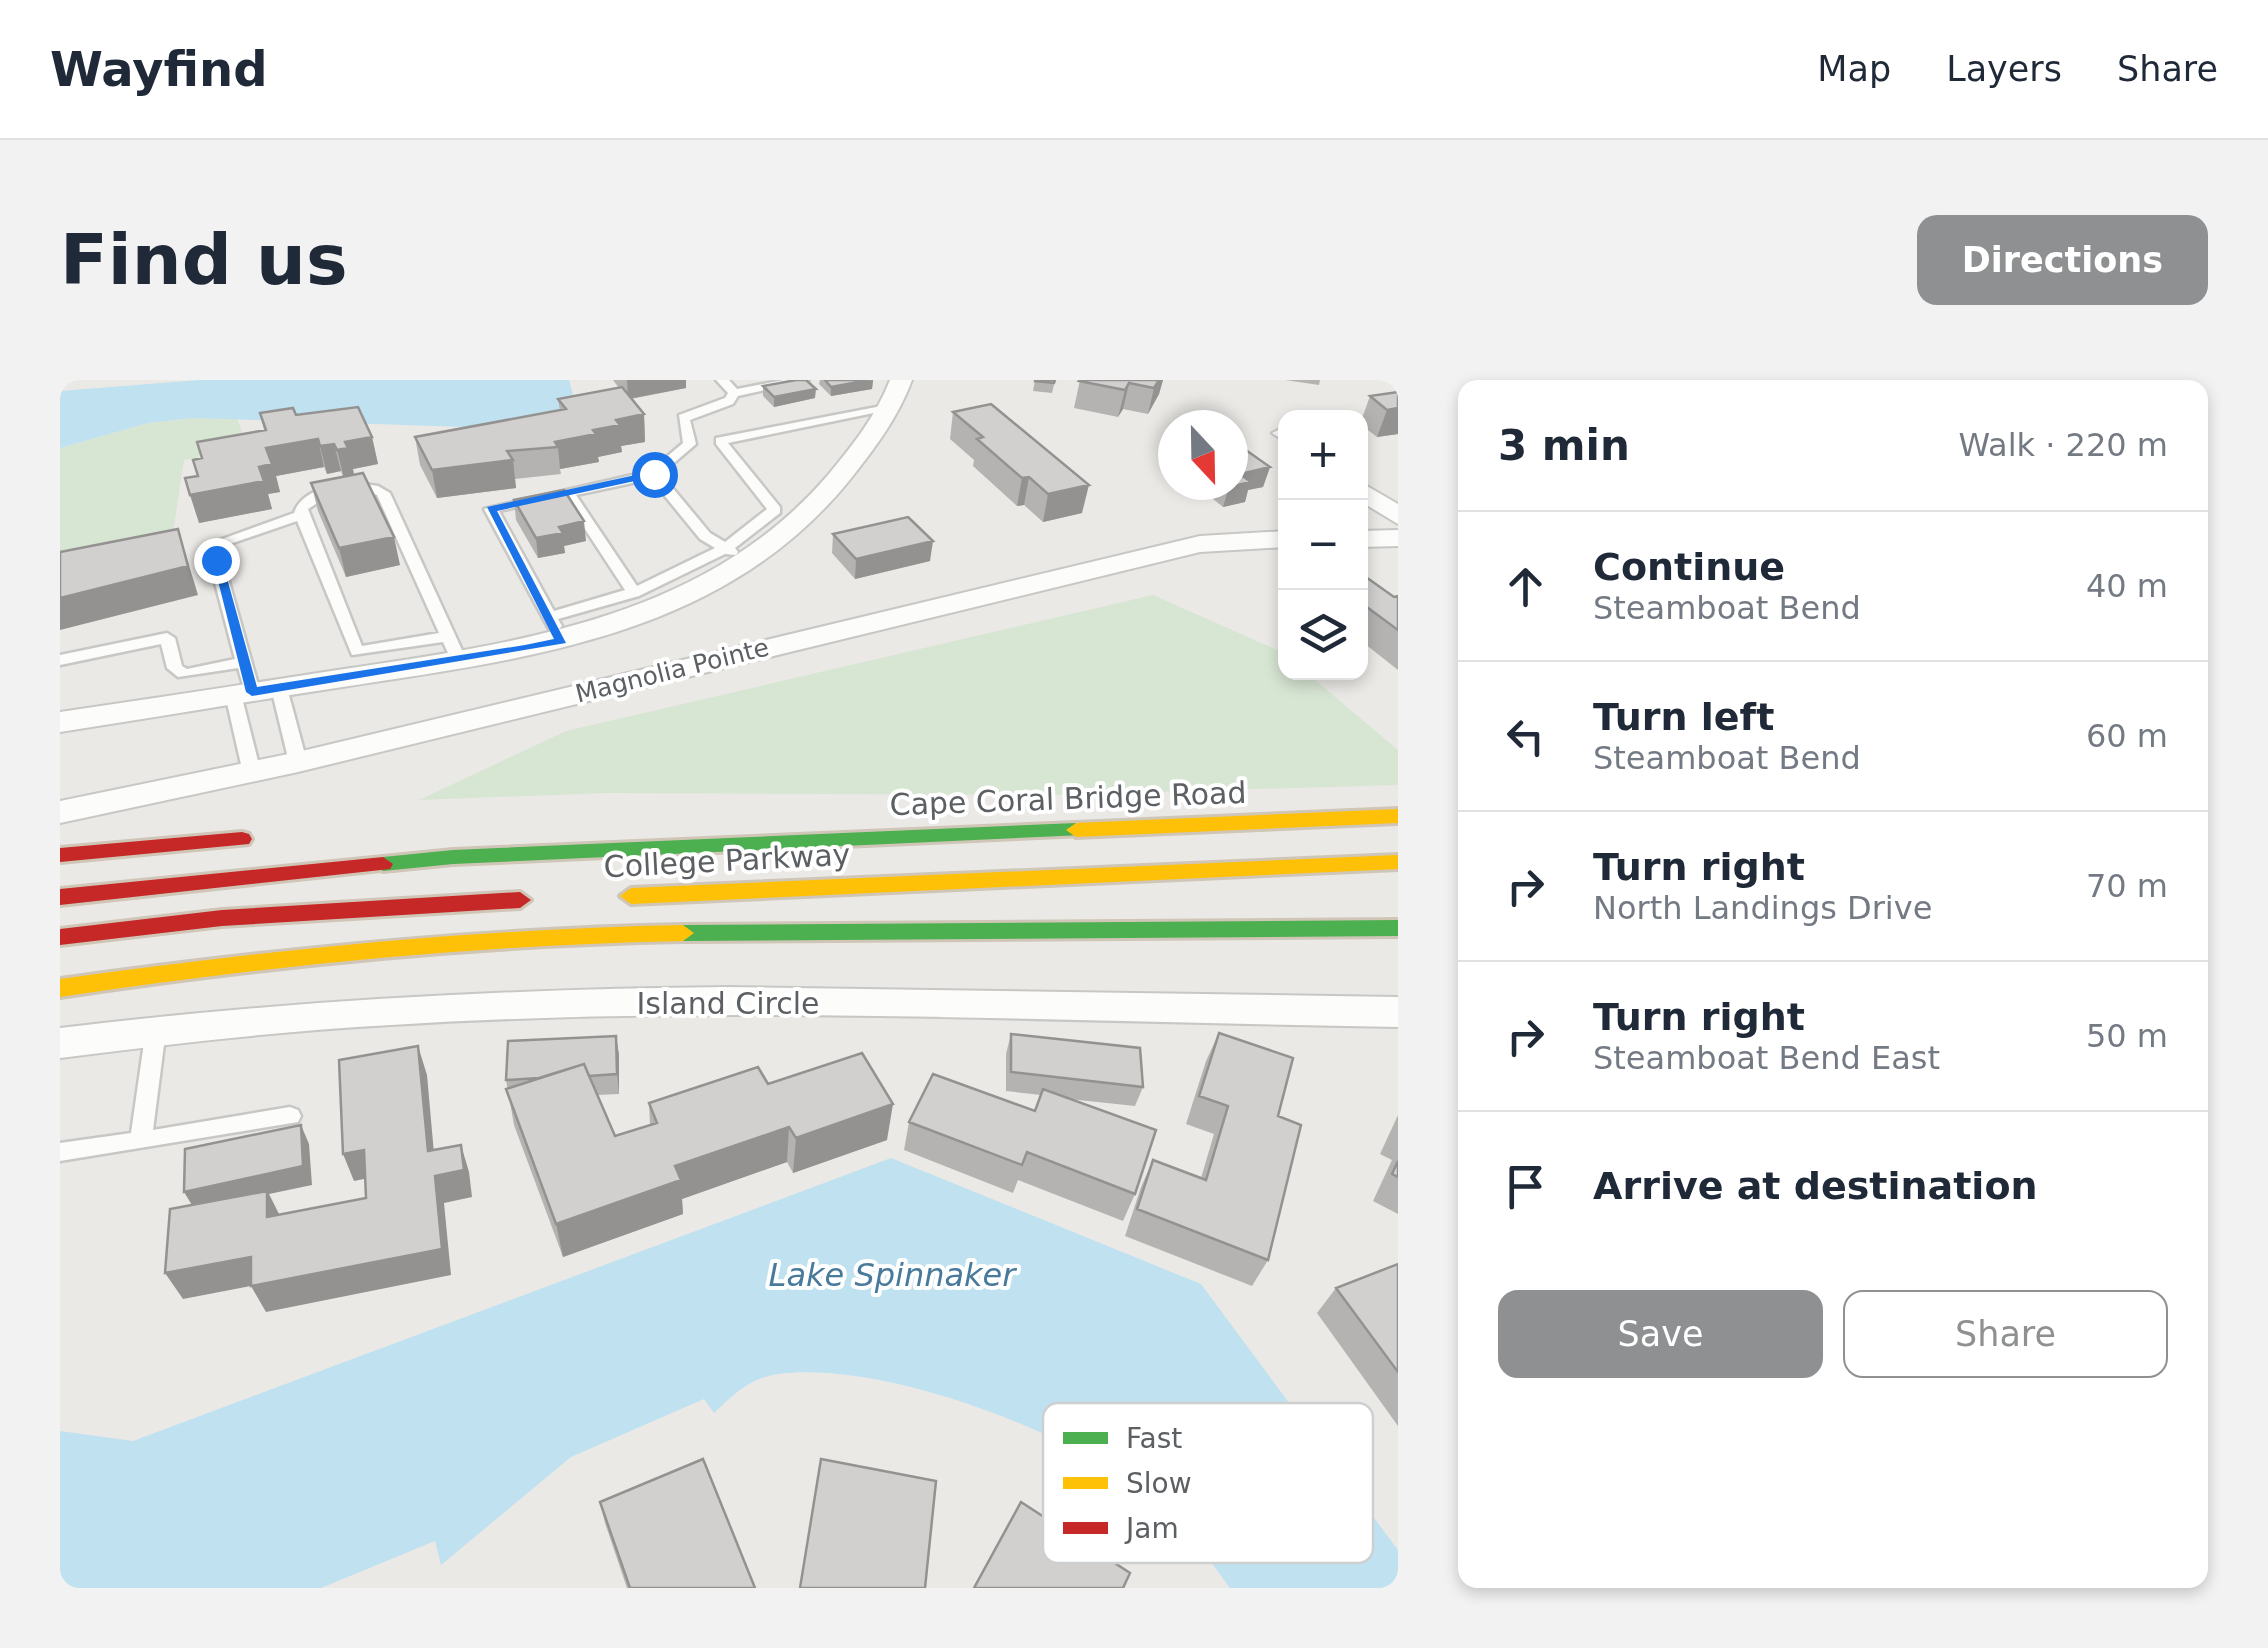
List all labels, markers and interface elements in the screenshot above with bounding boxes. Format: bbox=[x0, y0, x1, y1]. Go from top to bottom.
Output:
text: Wayfind bbox=[50, 41, 268, 97]
text: Map bbox=[1817, 49, 1891, 89]
text: Layers bbox=[1946, 49, 2062, 89]
text: Share bbox=[2117, 49, 2218, 89]
button: Directions bbox=[1917, 215, 2208, 305]
text: Find us bbox=[60, 219, 348, 301]
north arrow bbox=[1158, 410, 1248, 500]
map controls bbox=[1278, 410, 1368, 680]
button: + bbox=[1278, 410, 1368, 500]
text: 3 min bbox=[1498, 421, 1630, 470]
text: Walk · 220 m bbox=[1958, 426, 2168, 464]
route start bbox=[632, 452, 678, 498]
button: − bbox=[1278, 500, 1368, 590]
route end bbox=[194, 538, 240, 584]
text: Continue bbox=[1593, 545, 1785, 589]
icon: ahead bbox=[1498, 559, 1553, 614]
text: 40 m bbox=[2086, 567, 2168, 605]
text: Steamboat Bend bbox=[1593, 589, 1861, 627]
button: layers bbox=[1278, 590, 1368, 680]
street label: Magnolia Pointe bbox=[572, 632, 772, 709]
text: Turn left bbox=[1593, 695, 1774, 739]
icon: left bbox=[1498, 709, 1553, 764]
text: 60 m bbox=[2086, 717, 2168, 755]
text: Steamboat Bend bbox=[1593, 739, 1861, 777]
street label: Cape Coral Bridge Road bbox=[889, 775, 1247, 822]
street label: College Parkway bbox=[603, 837, 851, 884]
text: Turn right bbox=[1593, 845, 1805, 889]
icon: right bbox=[1498, 859, 1553, 914]
text: 70 m bbox=[2086, 867, 2168, 905]
text: North Landings Drive bbox=[1593, 889, 1932, 927]
street label: Island Circle bbox=[636, 986, 820, 1021]
text: Turn right bbox=[1593, 995, 1805, 1039]
icon: right bbox=[1498, 1009, 1553, 1064]
text: 50 m bbox=[2086, 1017, 2168, 1055]
text: Steamboat Bend East bbox=[1593, 1039, 1940, 1077]
icon: arrive bbox=[1498, 1159, 1553, 1214]
text: Arrive at destination bbox=[1593, 1164, 2038, 1208]
water label: Lake Spinnaker bbox=[769, 1256, 1017, 1294]
button: Save bbox=[1498, 1290, 1823, 1378]
button: Share bbox=[1843, 1290, 2168, 1378]
legend bbox=[1043, 1403, 1373, 1563]
text: Fast bbox=[1126, 1422, 1182, 1455]
text: Slow bbox=[1126, 1467, 1192, 1500]
text: Jam bbox=[1124, 1512, 1179, 1545]

